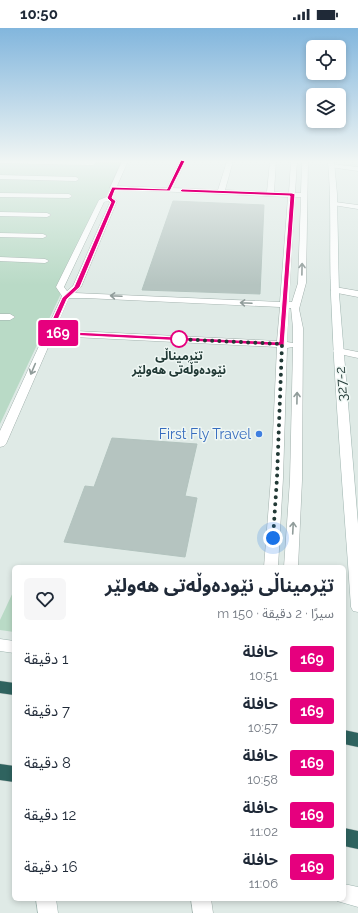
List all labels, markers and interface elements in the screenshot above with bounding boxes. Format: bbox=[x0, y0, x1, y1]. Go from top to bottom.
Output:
text: 10:50 bbox=[20, 5, 58, 23]
map controls bbox=[306, 40, 346, 128]
button: locate bbox=[306, 40, 346, 80]
button: layers bbox=[306, 88, 346, 128]
one-way arrow bbox=[299, 263, 306, 276]
one-way arrow bbox=[110, 293, 123, 300]
one-way arrow bbox=[240, 299, 253, 306]
line badge: 169 bbox=[35, 320, 81, 346]
text: 169 bbox=[46, 325, 70, 341]
marker: تێرمیناڵی نێودەوڵەتی هەولێر bbox=[170, 330, 188, 348]
place label: تێرمیناڵی نێودەوڵەتی هەولێر bbox=[131, 347, 226, 377]
one-way arrow bbox=[29, 362, 36, 374]
street label: 327-2 bbox=[332, 366, 350, 402]
one-way arrow bbox=[293, 392, 301, 405]
place label: First Fly Travel bbox=[159, 426, 251, 442]
marker: First Fly Travel bbox=[254, 429, 264, 439]
one-way arrow bbox=[290, 522, 297, 535]
your location bbox=[263, 528, 283, 548]
text: تێرمیناڵی نێودەوڵەتی هەولێر bbox=[105, 574, 334, 596]
button: heart bbox=[24, 578, 66, 620]
text: سيرًا · 2 دقيقة · 150 m bbox=[217, 606, 334, 621]
text: حافلة bbox=[243, 643, 278, 661]
text: 1 دقيقة bbox=[24, 650, 68, 668]
text: 169 bbox=[300, 651, 324, 667]
text: 10:51 bbox=[249, 668, 278, 683]
text: حافلة bbox=[243, 695, 278, 713]
text: 7 دقيقة bbox=[24, 702, 70, 720]
text: 169 bbox=[300, 703, 324, 719]
text: 10:57 bbox=[248, 720, 278, 735]
text: حافلة bbox=[243, 747, 278, 765]
text: 8 دقيقة bbox=[24, 754, 71, 772]
text: 169 bbox=[300, 755, 324, 771]
text: 10:58 bbox=[247, 772, 278, 787]
text: حافلة bbox=[243, 799, 278, 817]
text: 12 دقيقة bbox=[24, 806, 76, 824]
text: 169 bbox=[300, 807, 324, 823]
text: 11:02 bbox=[250, 824, 278, 839]
text: حافلة bbox=[243, 851, 278, 869]
text: 16 دقيقة bbox=[24, 858, 77, 876]
text: 169 bbox=[300, 859, 324, 875]
text: 11:06 bbox=[249, 876, 278, 891]

